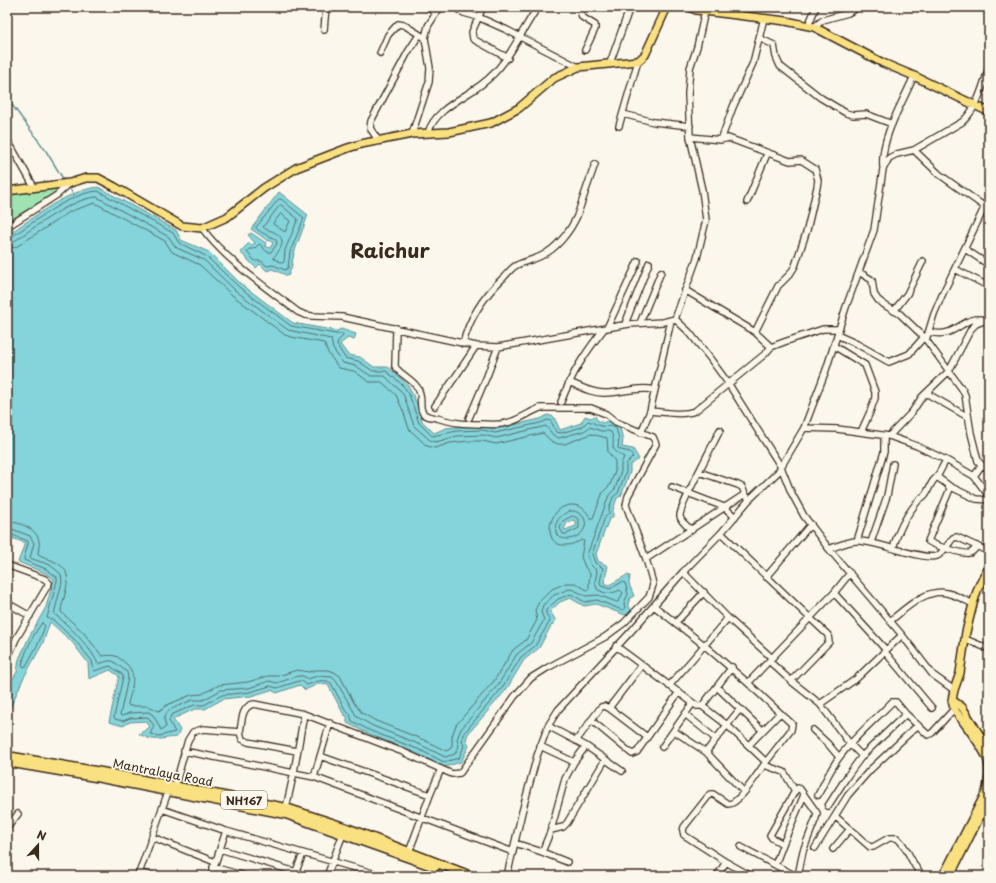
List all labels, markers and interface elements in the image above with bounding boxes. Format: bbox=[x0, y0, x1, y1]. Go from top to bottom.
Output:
district label: Raichur bbox=[350, 235, 430, 265]
street label: Mantralaya Road bbox=[112, 753, 214, 791]
road number: NH167 bbox=[221, 791, 267, 809]
north arrow bbox=[18, 825, 58, 865]
text: N bbox=[35, 826, 49, 845]

